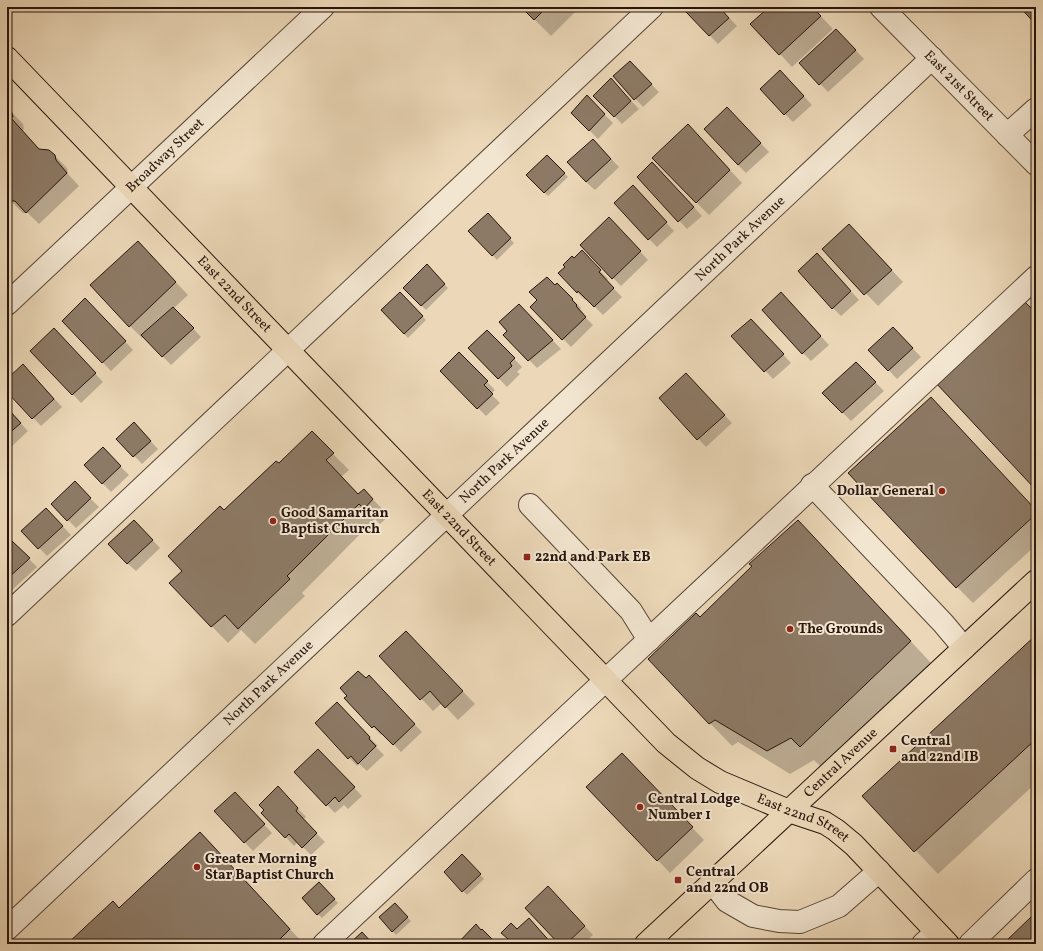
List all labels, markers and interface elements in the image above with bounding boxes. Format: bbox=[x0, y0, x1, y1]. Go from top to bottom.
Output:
street label: East 21st Street bbox=[920, 46, 998, 126]
street label: Broadway Street bbox=[122, 114, 209, 197]
street label: North Park Avenue bbox=[691, 191, 790, 286]
street label: East 22nd Street bbox=[193, 252, 276, 337]
street label: North Park Avenue bbox=[455, 413, 554, 508]
place label: Dollar General bbox=[837, 482, 934, 501]
street label: East 22nd Street bbox=[418, 485, 501, 571]
marker: Dollar General bbox=[937, 486, 947, 496]
place label: Good Samaritan Baptist Church bbox=[281, 504, 389, 539]
marker: Good Samaritan Baptist Church bbox=[268, 516, 278, 526]
place label: 22nd and Park EB bbox=[535, 548, 651, 567]
marker: 22nd and Park EB bbox=[522, 552, 532, 562]
place label: The Grounds bbox=[798, 620, 883, 639]
marker: The Grounds bbox=[785, 624, 795, 634]
street label: North Park Avenue bbox=[219, 636, 318, 730]
street label: Central Avenue bbox=[800, 723, 882, 802]
place label: Central and 22nd IB bbox=[901, 732, 979, 767]
marker: Central and 22nd IB bbox=[888, 744, 898, 754]
street label: East 22nd Street bbox=[754, 789, 854, 847]
place label: Central Lodge Number 1 bbox=[648, 790, 740, 825]
marker: Central Lodge Number 1 bbox=[635, 802, 645, 812]
place label: Greater Morning Star Baptist Church bbox=[205, 850, 334, 885]
marker: Greater Morning Star Baptist Church bbox=[192, 862, 202, 872]
place label: Central and 22nd OB bbox=[686, 863, 769, 898]
marker: Central and 22nd OB bbox=[673, 875, 683, 885]

